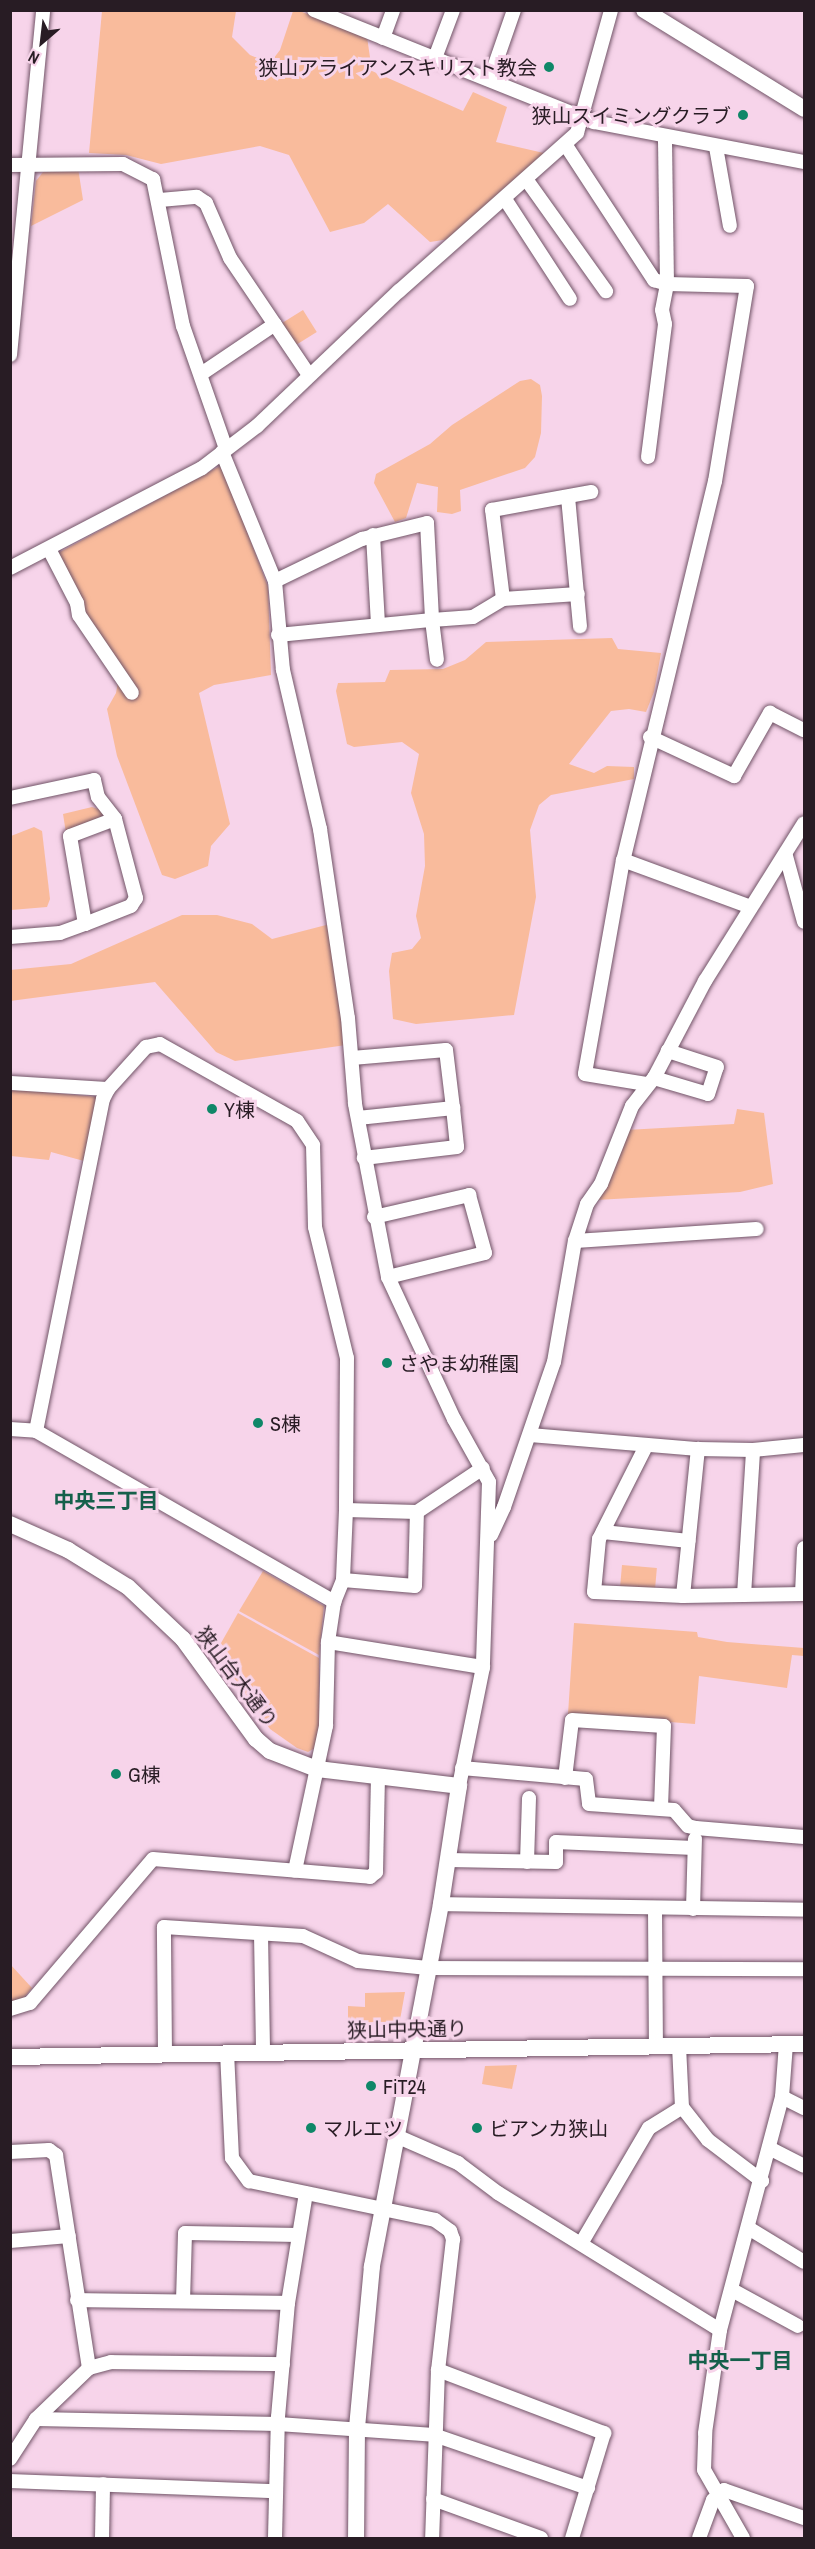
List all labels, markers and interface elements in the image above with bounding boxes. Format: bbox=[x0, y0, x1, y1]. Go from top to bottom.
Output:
north arrow bbox=[12, 12, 72, 72]
text: N bbox=[24, 46, 43, 70]
place label: 狭山アライアンスキリスト教会 bbox=[257, 55, 537, 79]
marker: 狭山アライアンスキリスト教会 bbox=[542, 60, 556, 74]
place label: 狭山スイミングクラブ bbox=[531, 103, 731, 127]
marker: 狭山スイミングクラブ bbox=[736, 108, 750, 122]
place label: Y棟 bbox=[224, 1097, 255, 1121]
marker: Y棟 bbox=[205, 1102, 219, 1116]
place label: さやま幼稚園 bbox=[399, 1351, 519, 1375]
marker: さやま幼稚園 bbox=[380, 1356, 394, 1370]
place label: S棟 bbox=[270, 1411, 301, 1435]
marker: S棟 bbox=[251, 1416, 265, 1430]
district label: 中央三丁目 bbox=[54, 1488, 158, 1514]
street label: 狭山台大通り bbox=[191, 1622, 283, 1732]
place label: G棟 bbox=[128, 1762, 161, 1786]
marker: G棟 bbox=[109, 1767, 123, 1781]
street label: 狭山中央通り bbox=[347, 2016, 467, 2042]
place label: FiT24 bbox=[383, 2074, 426, 2098]
marker: FiT24 bbox=[364, 2079, 378, 2093]
place label: マルエツ bbox=[323, 2116, 403, 2140]
place label: ビアンカ狭山 bbox=[489, 2116, 609, 2140]
marker: マルエツ bbox=[304, 2121, 318, 2135]
marker: ビアンカ狭山 bbox=[470, 2121, 484, 2135]
district label: 中央一丁目 bbox=[688, 2348, 792, 2374]

